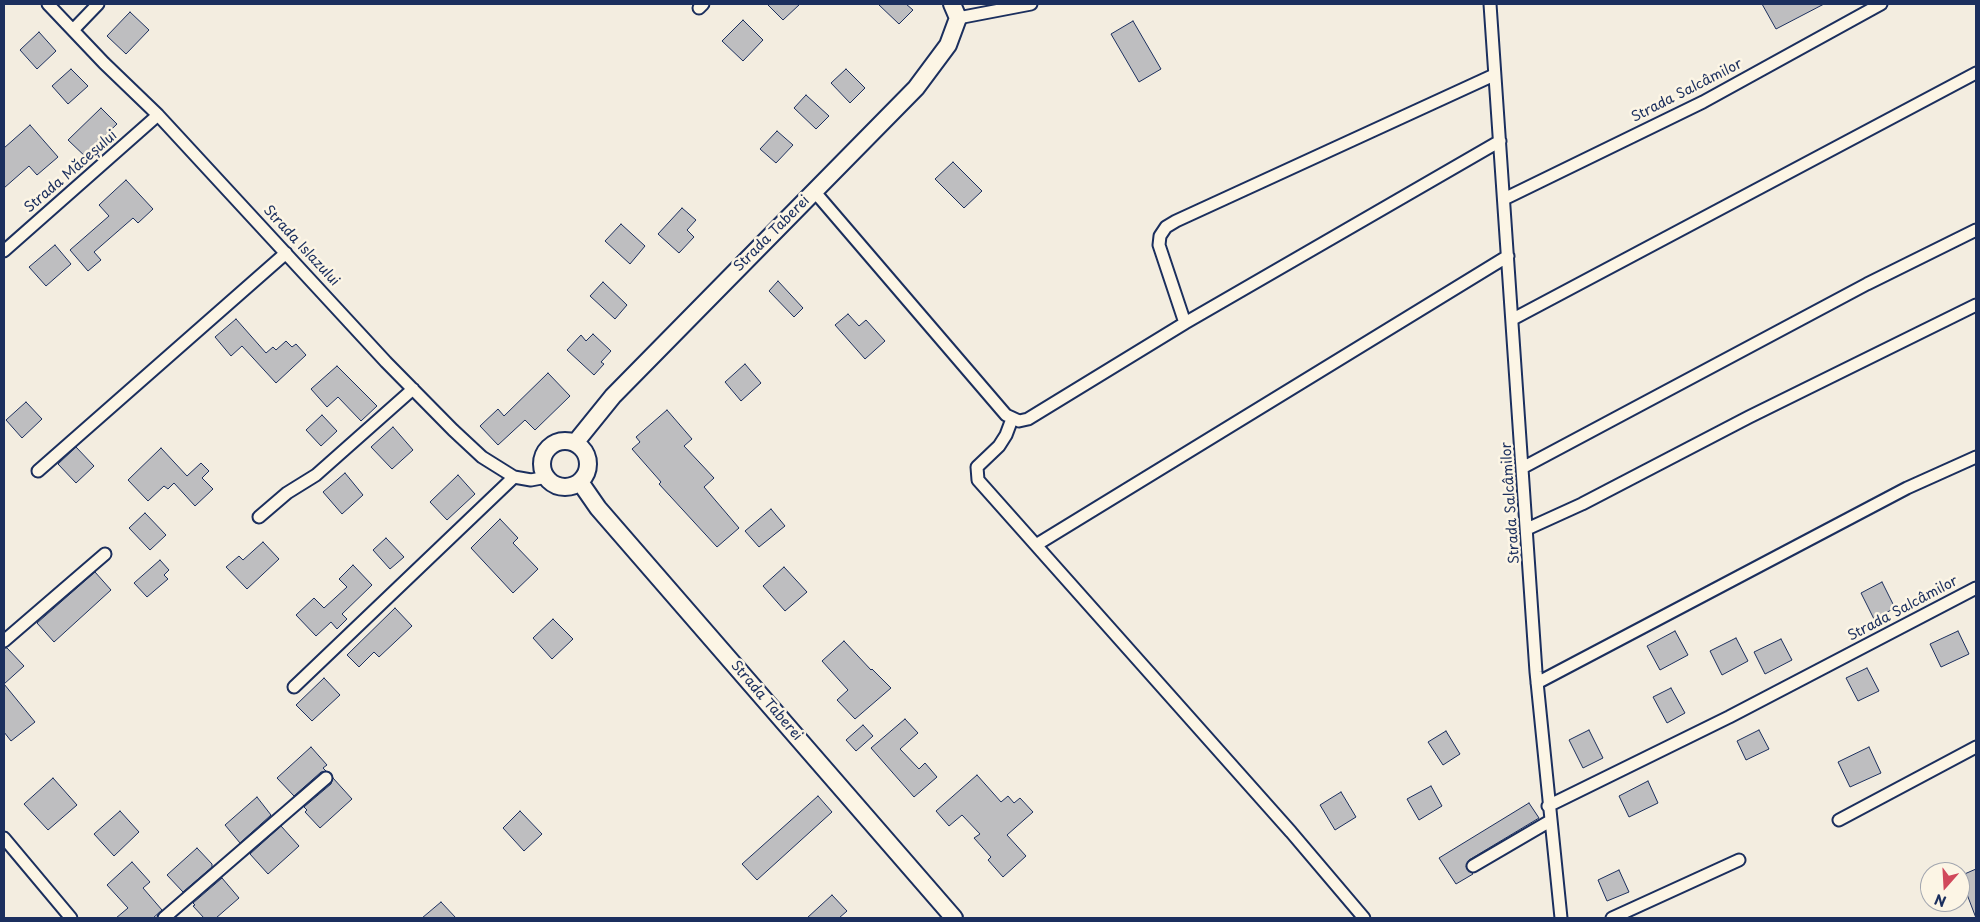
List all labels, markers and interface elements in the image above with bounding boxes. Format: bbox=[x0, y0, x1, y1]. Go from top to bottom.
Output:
street label: Strada Salcâmilor bbox=[1629, 56, 1745, 126]
street label: Strada Măceșului bbox=[21, 127, 121, 217]
street label: Strada Taberei bbox=[731, 193, 813, 275]
street label: Strada Islazului bbox=[259, 202, 343, 290]
street label: Strada Salcâmilor bbox=[1498, 441, 1524, 565]
street label: Strada Salcâmilor bbox=[1845, 573, 1961, 645]
street label: Strada Taberei bbox=[727, 658, 805, 744]
north arrow bbox=[1920, 862, 1970, 912]
text: N bbox=[1932, 889, 1949, 912]

